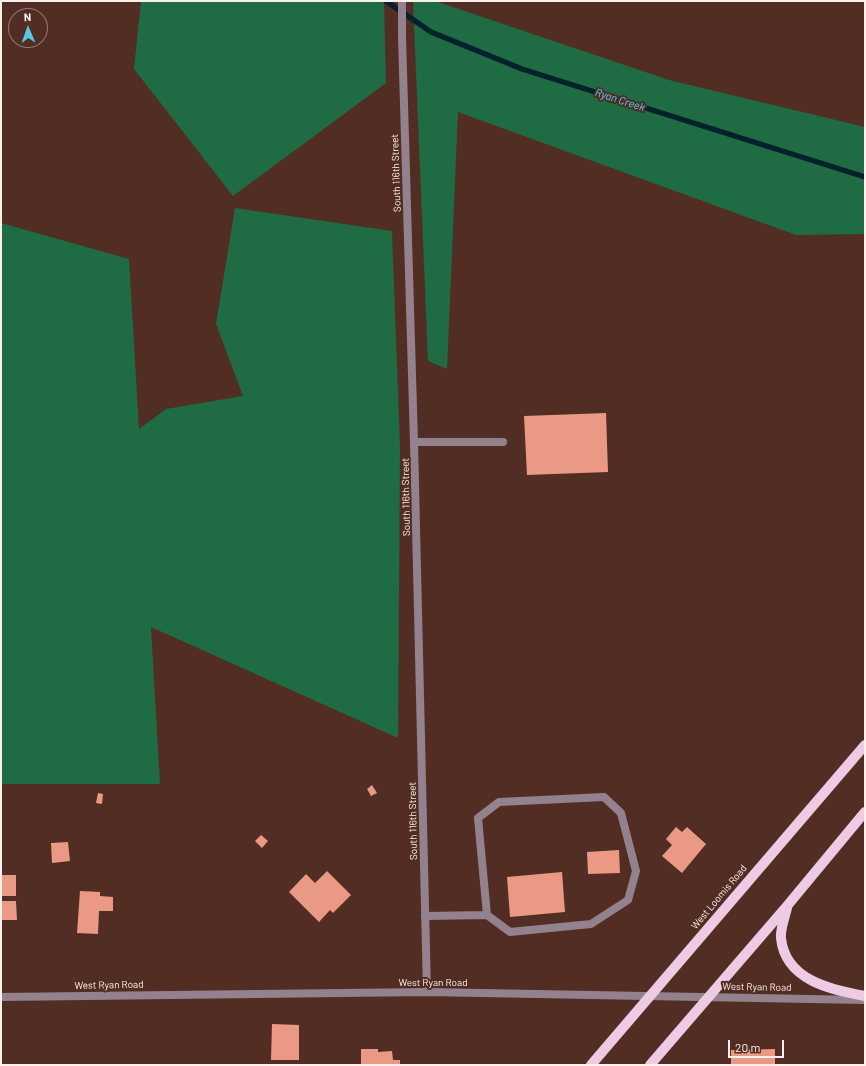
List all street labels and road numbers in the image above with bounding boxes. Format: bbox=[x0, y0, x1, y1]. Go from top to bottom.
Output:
street label: South 116th Street bbox=[389, 134, 403, 212]
street label: South 116th Street bbox=[399, 458, 413, 536]
street label: South 116th Street bbox=[406, 782, 420, 860]
street label: West Loomis Road bbox=[689, 862, 749, 932]
street label: West Ryan Road bbox=[398, 977, 468, 989]
street label: West Ryan Road bbox=[74, 978, 144, 992]
street label: West Ryan Road bbox=[722, 980, 792, 994]

